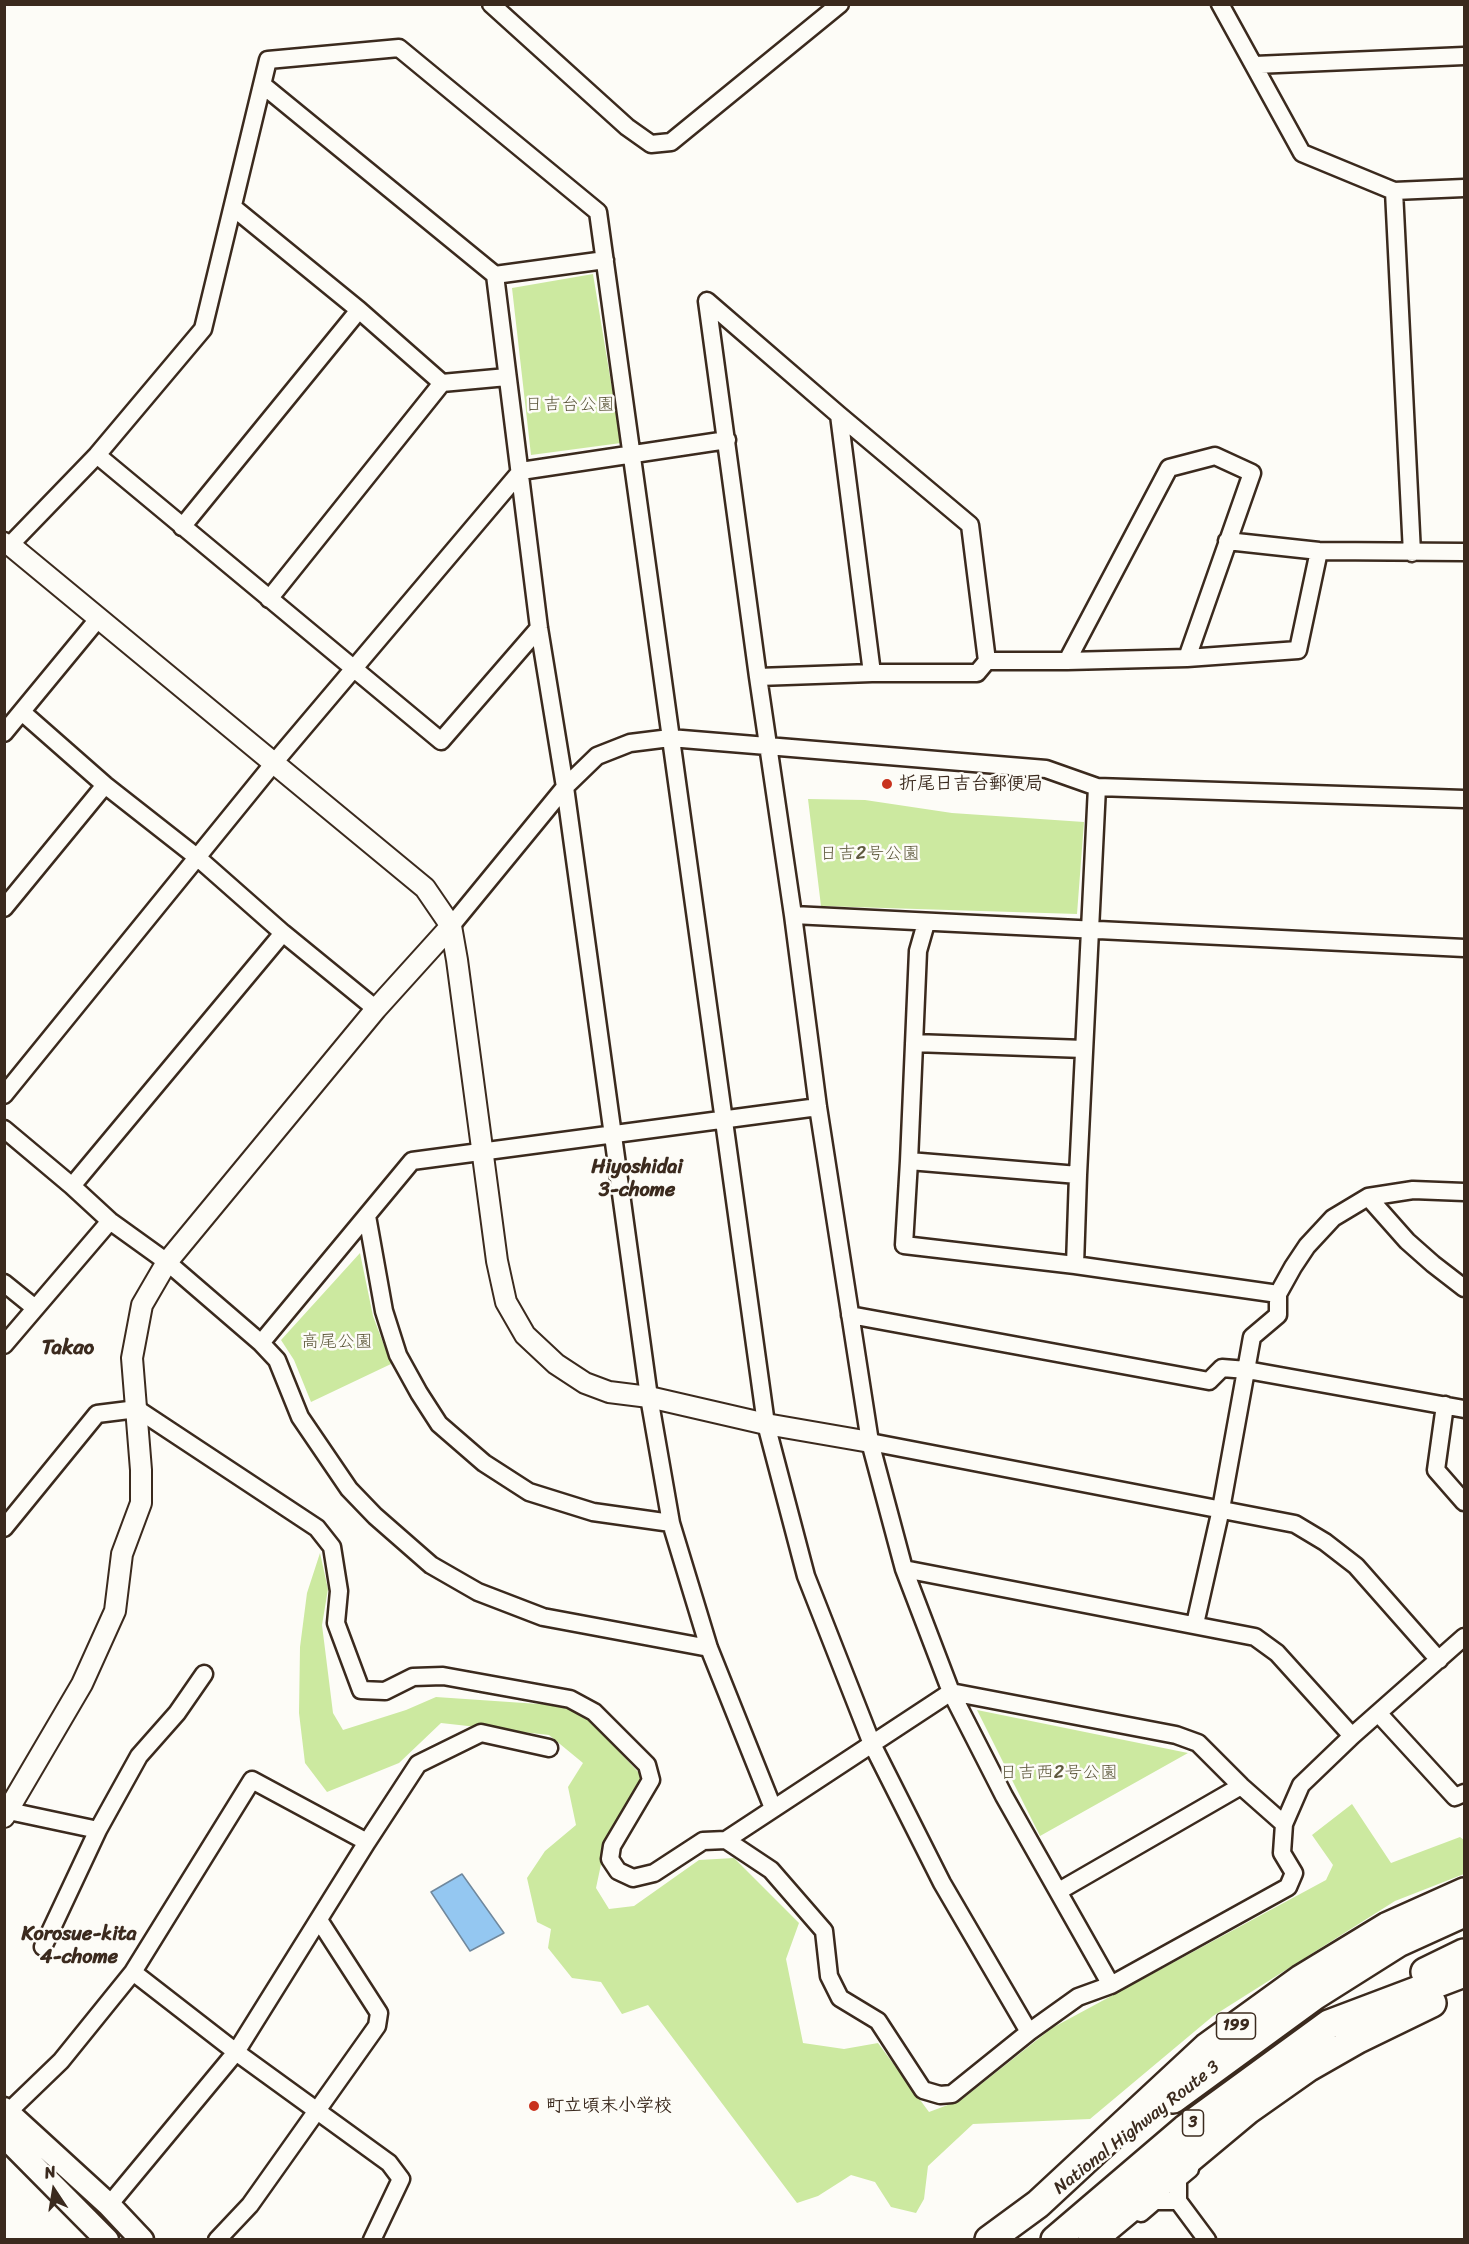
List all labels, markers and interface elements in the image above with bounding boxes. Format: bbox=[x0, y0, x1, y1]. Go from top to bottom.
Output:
park label: 日吉台公園 bbox=[525, 394, 615, 416]
place label: 折尾日吉台郵便局 bbox=[899, 773, 1043, 795]
marker: 折尾日吉台郵便局 bbox=[880, 777, 894, 791]
park label: 日吉2号公園 bbox=[820, 843, 920, 865]
district label: Hiyoshidai 3-chome bbox=[591, 1156, 683, 1203]
park label: 高尾公園 bbox=[301, 1331, 373, 1353]
district label: Takao bbox=[42, 1336, 94, 1362]
park label: 日吉西2号公園 bbox=[1000, 1762, 1118, 1784]
district label: Korosue-kita 4-chome bbox=[21, 1923, 137, 1970]
road number: 199 bbox=[1216, 2013, 1256, 2039]
street label: National Highway Route 3 bbox=[1050, 2057, 1224, 2199]
place label: 町立頃末小学校 bbox=[546, 2095, 672, 2117]
marker: 町立頃末小学校 bbox=[527, 2099, 541, 2113]
road number: 3 bbox=[1182, 2110, 1204, 2136]
text: N bbox=[42, 2157, 59, 2187]
north arrow bbox=[24, 2160, 84, 2220]

